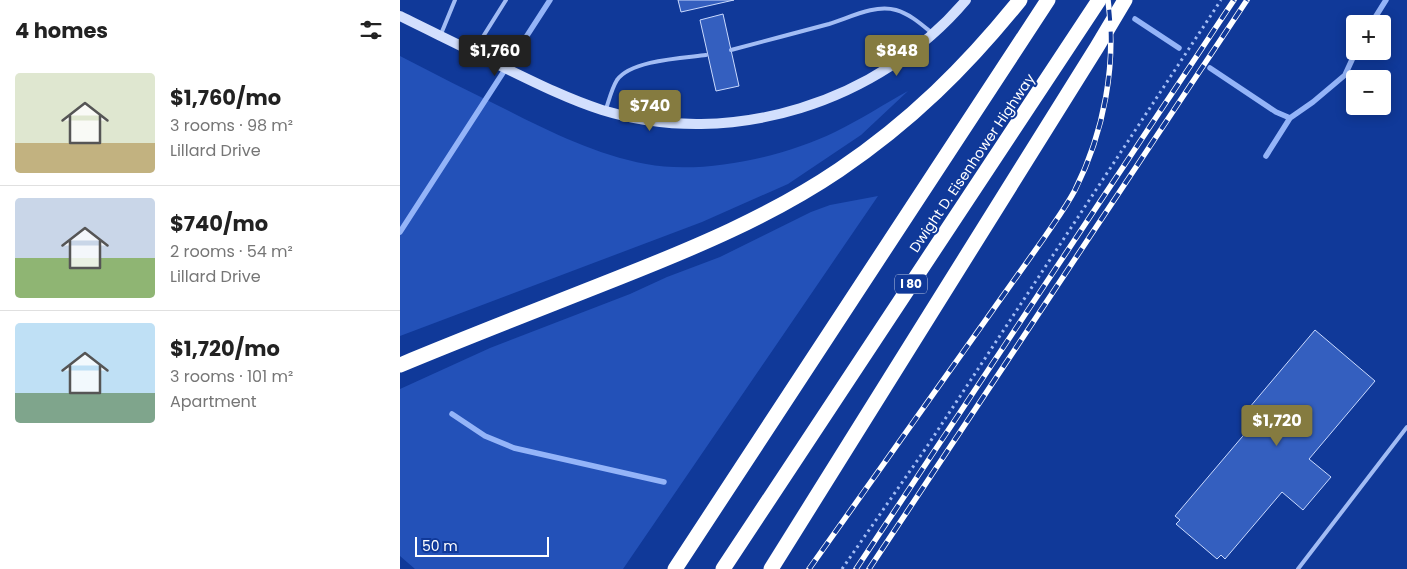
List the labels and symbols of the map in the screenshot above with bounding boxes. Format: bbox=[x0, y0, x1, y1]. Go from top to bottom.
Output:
pin: $1,760 bbox=[454, 34, 536, 77]
pin: $848 bbox=[867, 34, 927, 77]
street label: Dwight D. Eisenhower Highway bbox=[905, 70, 1040, 256]
pin: $740 bbox=[620, 90, 680, 132]
road number: I 80 bbox=[895, 274, 927, 294]
pin: $1,720 bbox=[1236, 404, 1318, 447]
scale bar bbox=[415, 534, 549, 557]

